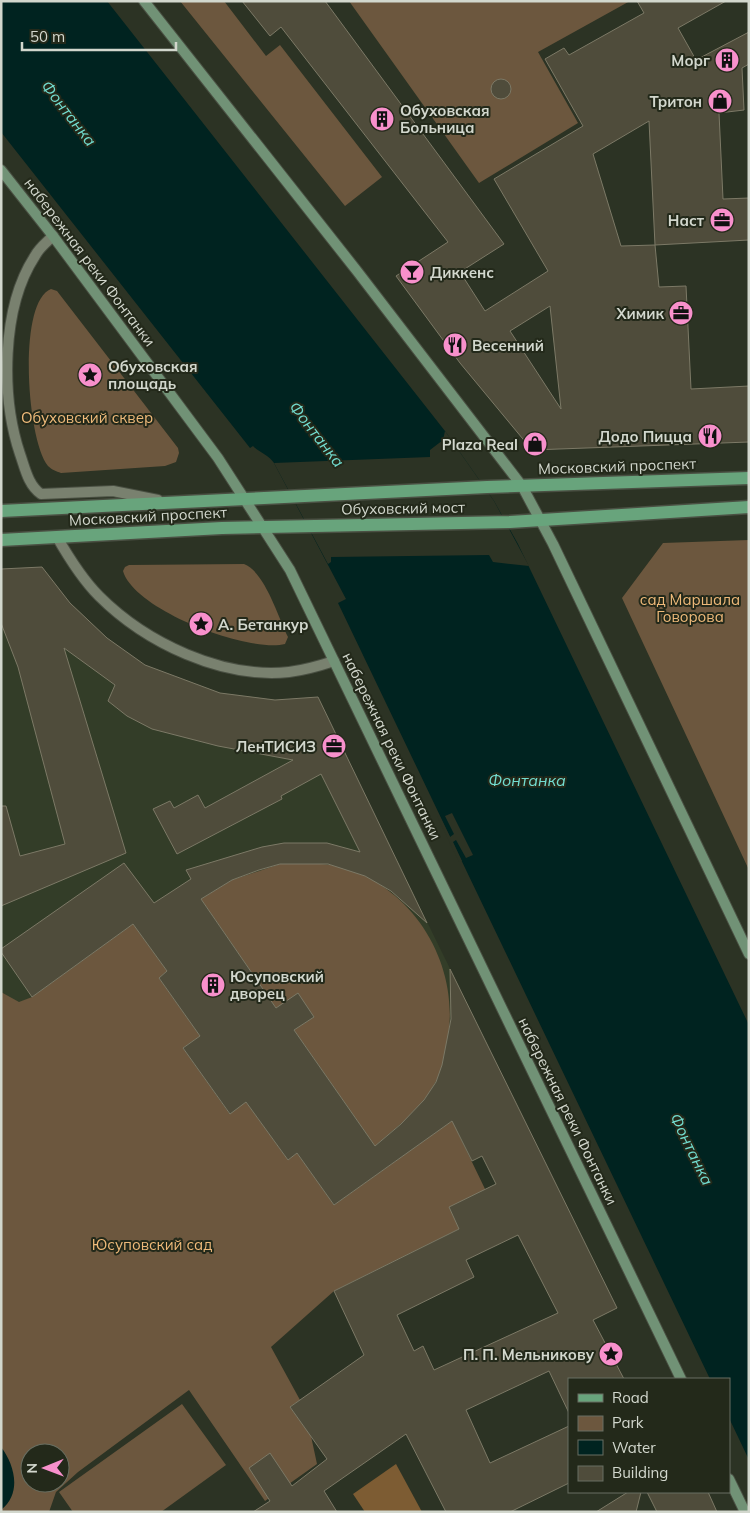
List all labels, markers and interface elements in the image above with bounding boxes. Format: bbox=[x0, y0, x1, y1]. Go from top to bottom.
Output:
scale bar bbox=[22, 20, 176, 52]
text: 50 m bbox=[30, 27, 65, 46]
building icon: Морг bbox=[714, 47, 740, 73]
place label: Морг bbox=[671, 51, 710, 70]
water label: Фонтанка bbox=[37, 76, 101, 150]
shop icon: Тритон bbox=[707, 88, 733, 114]
place label: Тритон bbox=[650, 92, 702, 111]
place label: Обуховская Больница bbox=[400, 101, 489, 137]
building icon: Обуховская Больница bbox=[369, 106, 395, 132]
street label: набережная реки Фонтанки bbox=[20, 174, 160, 350]
office icon: Наст bbox=[709, 207, 735, 233]
place label: Наст bbox=[668, 211, 705, 230]
bar icon: Диккенс bbox=[399, 259, 425, 285]
place label: Диккенс bbox=[430, 263, 494, 282]
office icon: Химик bbox=[668, 300, 694, 326]
place label: Химик bbox=[615, 304, 664, 323]
restaurant icon: Весенний bbox=[442, 332, 468, 358]
place label: Весенний bbox=[472, 336, 544, 355]
place label: Обуховская площадь bbox=[108, 357, 197, 393]
place icon: Обуховская площадь bbox=[77, 362, 103, 388]
water label: Фонтанка bbox=[285, 397, 349, 471]
park label: Обуховский сквер bbox=[21, 408, 153, 427]
restaurant icon: Додо Пицца bbox=[697, 423, 723, 449]
place label: Додо Пицца bbox=[599, 427, 692, 446]
shop icon: Plaza Real bbox=[522, 431, 548, 457]
place label: Plaza Real bbox=[442, 435, 518, 454]
street label: Московский проспект bbox=[538, 454, 697, 478]
street label: Обуховский мост bbox=[341, 497, 465, 519]
street label: Московский проспект bbox=[68, 502, 228, 530]
park label: сад Маршала Говорова bbox=[640, 590, 740, 626]
place icon: А. Бетанкур bbox=[188, 611, 214, 637]
place label: А. Бетанкур bbox=[218, 615, 309, 634]
street label: набережная реки Фонтанки bbox=[338, 649, 446, 843]
office icon: ЛенТИСИЗ bbox=[321, 733, 347, 759]
place label: ЛенТИСИЗ bbox=[236, 737, 316, 756]
water label: Фонтанка bbox=[488, 770, 566, 790]
place label: Юсуповский дворец bbox=[230, 967, 324, 1003]
building icon: Юсуповский дворец bbox=[200, 972, 226, 998]
street label: набережная реки Фонтанки bbox=[514, 1014, 622, 1208]
water label: Фонтанка bbox=[666, 1110, 718, 1189]
park label: Юсуповский сад bbox=[92, 1235, 212, 1254]
place icon: П. П. Мельникову bbox=[598, 1341, 624, 1367]
place label: П. П. Мельникову bbox=[463, 1345, 595, 1364]
legend bbox=[568, 1378, 730, 1493]
text: Road bbox=[612, 1388, 649, 1407]
text: Park bbox=[612, 1413, 644, 1432]
text: Water bbox=[612, 1438, 656, 1457]
north arrow bbox=[20, 1443, 70, 1493]
text: N bbox=[23, 1463, 41, 1474]
text: Building bbox=[612, 1463, 668, 1482]

